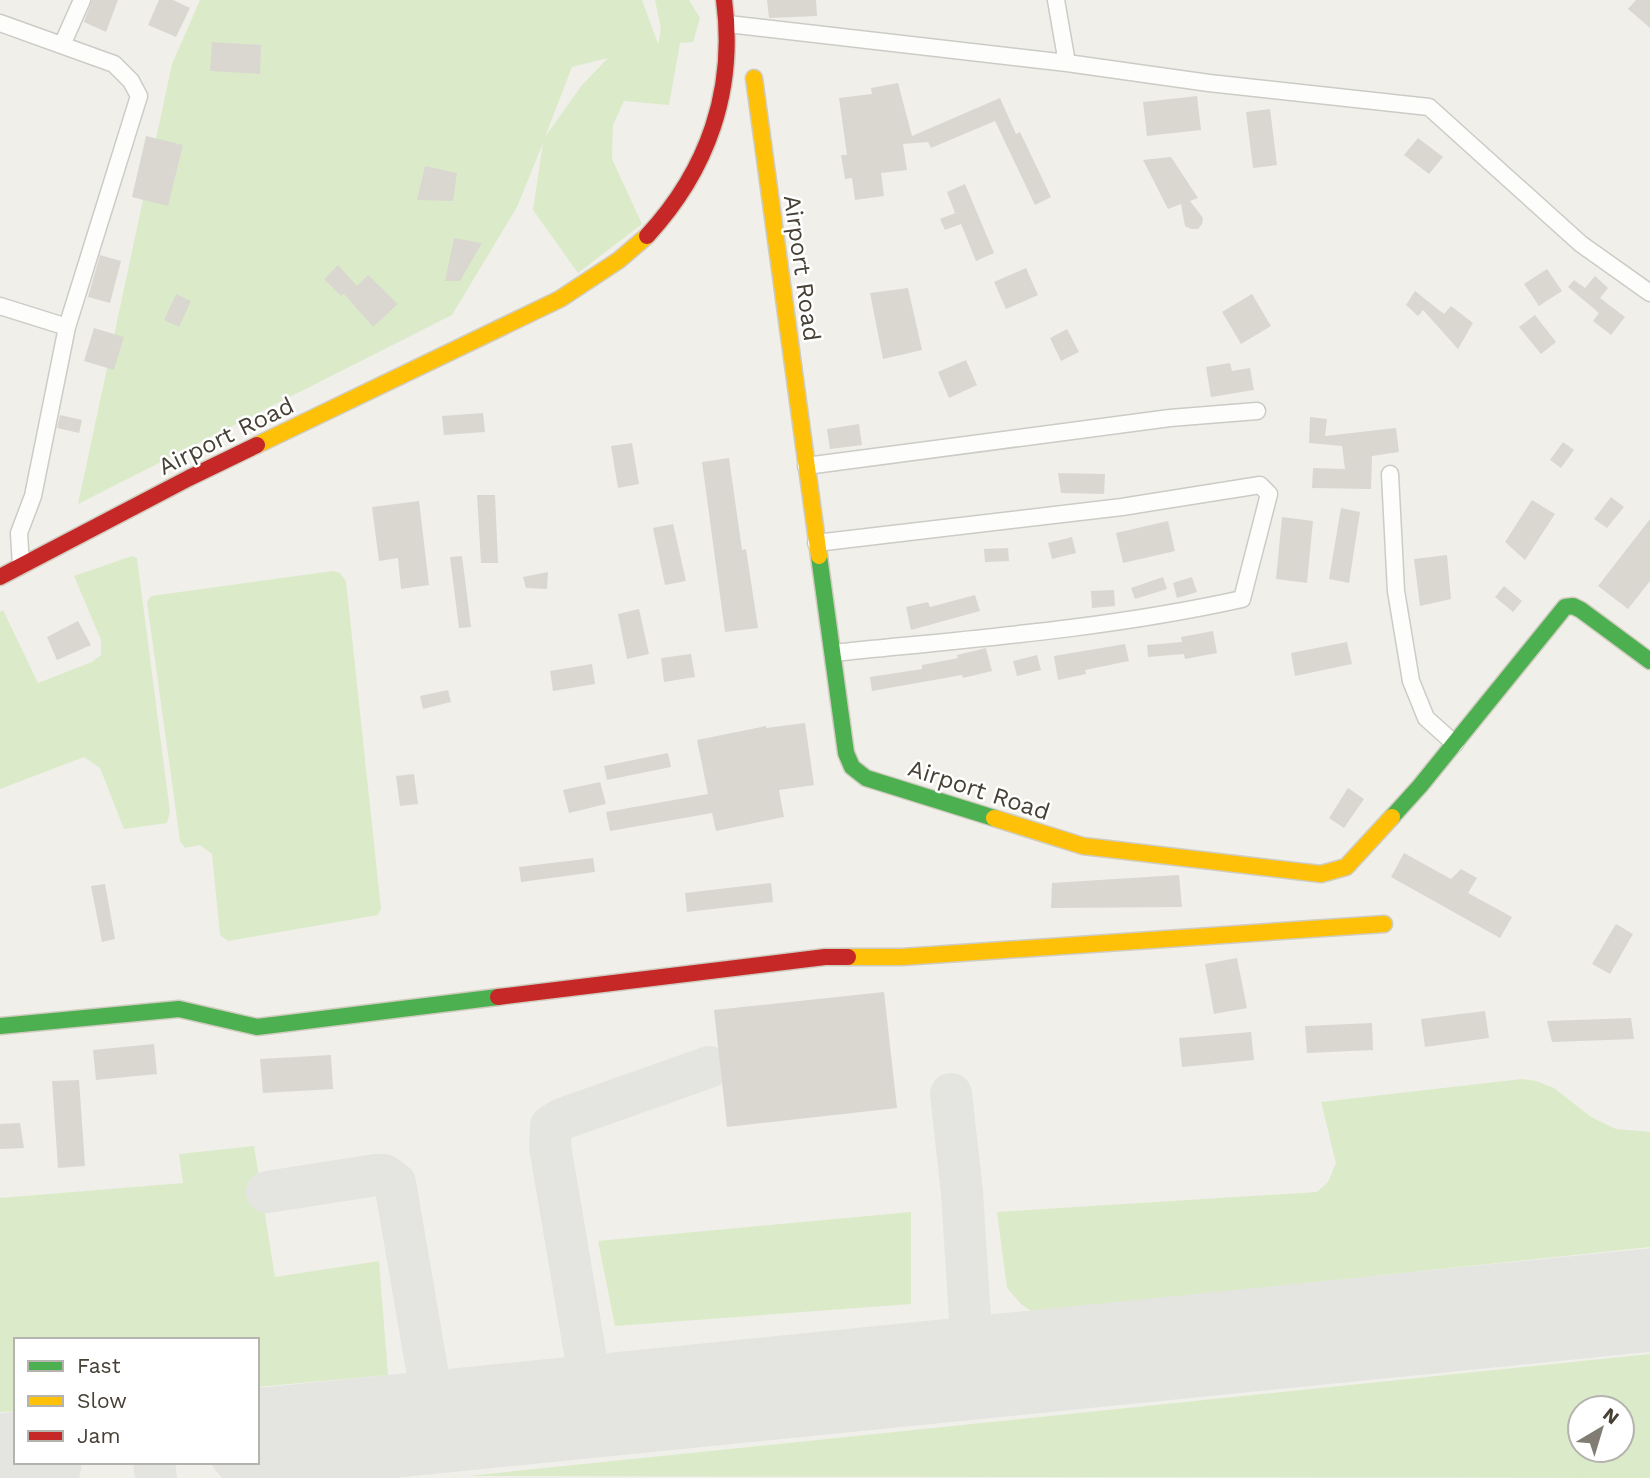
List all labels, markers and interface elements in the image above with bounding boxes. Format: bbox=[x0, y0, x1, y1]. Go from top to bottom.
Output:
street label: Airport Road bbox=[778, 193, 826, 343]
street label: Airport Road bbox=[154, 391, 298, 481]
street label: Airport Road bbox=[905, 754, 1053, 826]
legend bbox=[14, 1338, 259, 1464]
text: Fast bbox=[77, 1353, 121, 1378]
text: Slow bbox=[77, 1388, 127, 1413]
north arrow bbox=[1566, 1394, 1636, 1464]
text: N bbox=[1599, 1403, 1624, 1429]
text: Jam bbox=[77, 1423, 120, 1448]

